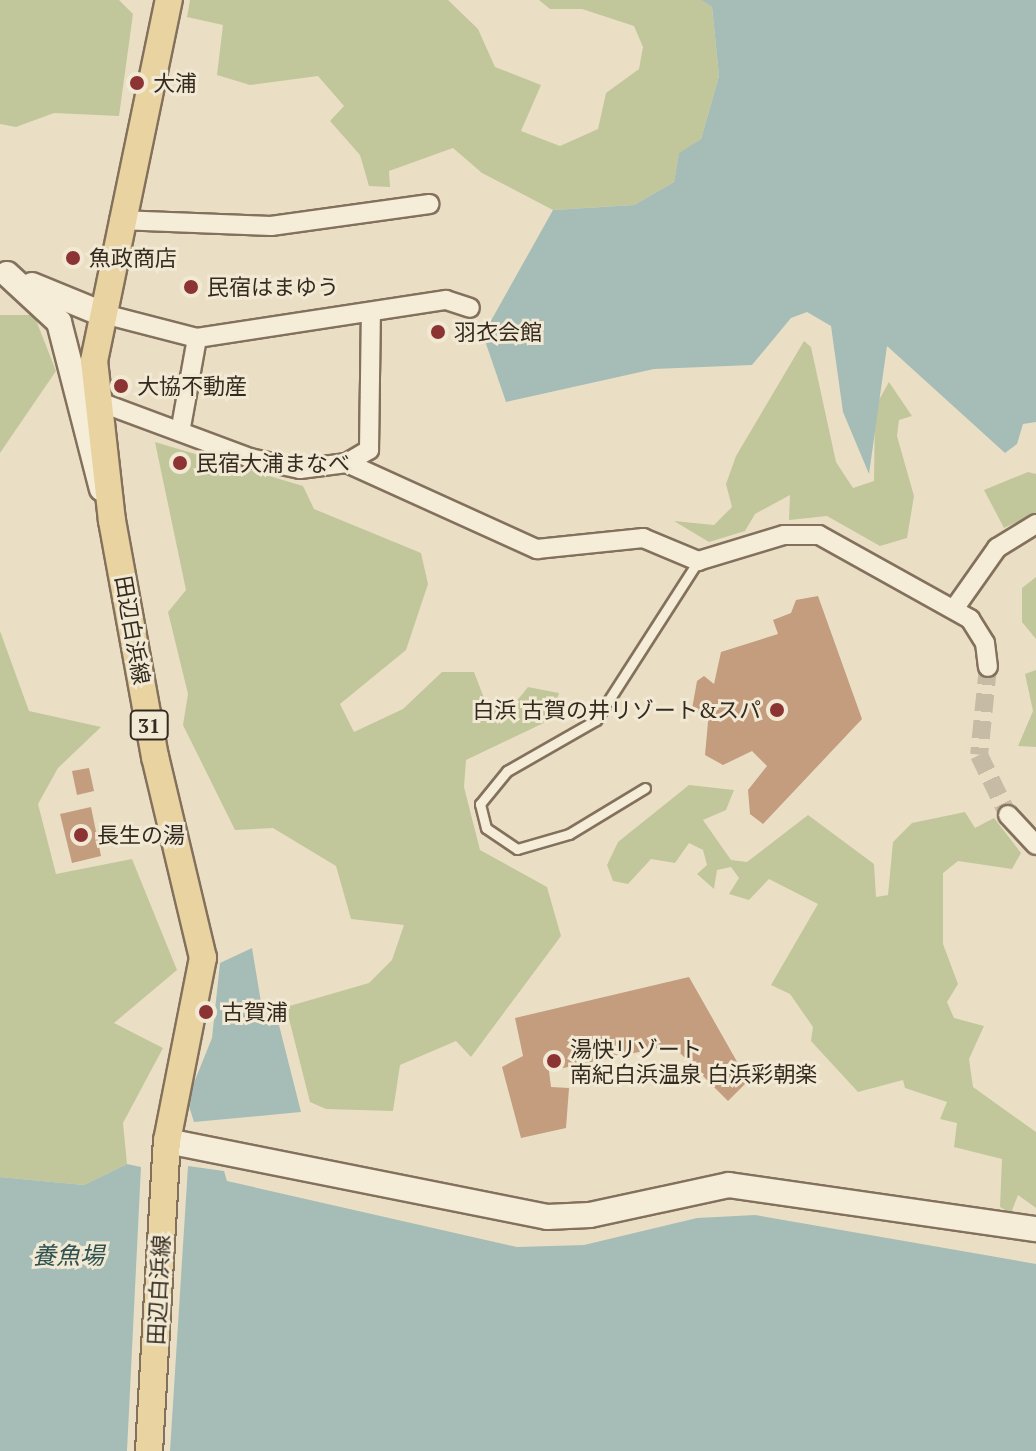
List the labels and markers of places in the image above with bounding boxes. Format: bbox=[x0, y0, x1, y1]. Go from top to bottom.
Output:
place label: 大浦 bbox=[153, 70, 197, 96]
marker: 大浦 bbox=[128, 74, 146, 92]
place label: 魚政商店 bbox=[89, 245, 177, 271]
marker: 魚政商店 bbox=[64, 249, 82, 267]
place label: 民宿はまゆう bbox=[207, 274, 339, 300]
marker: 民宿はまゆう bbox=[182, 278, 200, 296]
place label: 羽衣会館 bbox=[454, 319, 542, 345]
marker: 羽衣会館 bbox=[429, 323, 447, 341]
place label: 大協不動産 bbox=[137, 373, 247, 399]
marker: 大協不動産 bbox=[112, 377, 130, 395]
place label: 民宿大浦まなべ bbox=[196, 450, 350, 476]
marker: 民宿大浦まなべ bbox=[171, 454, 189, 472]
place label: 白浜 古賀の井リゾート&スパ bbox=[473, 697, 761, 723]
marker: 白浜 古賀の井リゾート&スパ bbox=[768, 701, 786, 719]
place label: 長生の湯 bbox=[97, 822, 185, 848]
marker: 長生の湯 bbox=[72, 826, 90, 844]
place label: 古賀浦 bbox=[222, 999, 288, 1025]
marker: 古賀浦 bbox=[197, 1003, 215, 1021]
place label: 湯快リゾート 南紀白浜温泉 白浜彩朝楽 bbox=[570, 1035, 817, 1086]
marker: 湯快リゾート 南紀白浜温泉 白浜彩朝楽 bbox=[545, 1052, 563, 1070]

